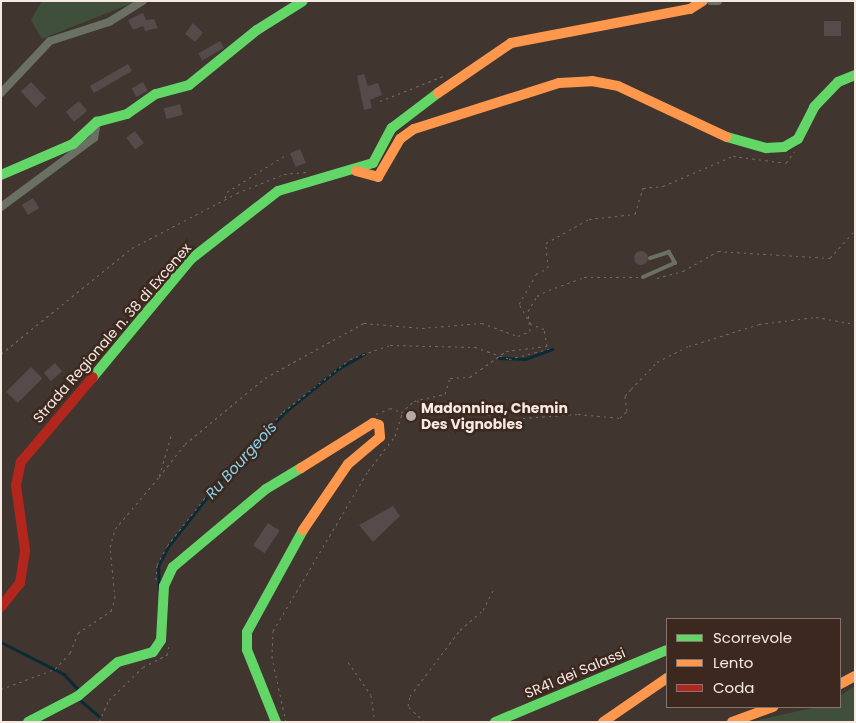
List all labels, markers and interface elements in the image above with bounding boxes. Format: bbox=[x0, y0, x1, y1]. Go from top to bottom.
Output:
street label: Strada Regionale n. 38 di Excenex bbox=[29, 240, 195, 426]
place label: Madonnina, Chemin Des Vignobles bbox=[421, 400, 568, 432]
marker: Madonnina, Chemin Des Vignobles bbox=[405, 410, 417, 422]
water label: Ru Bourgeois bbox=[202, 418, 280, 502]
legend bbox=[666, 618, 841, 708]
text: Scorrevole bbox=[713, 627, 792, 648]
street label: SR41 dei Salassi bbox=[522, 644, 628, 702]
text: Lento bbox=[713, 652, 753, 673]
text: Coda bbox=[713, 677, 754, 698]

